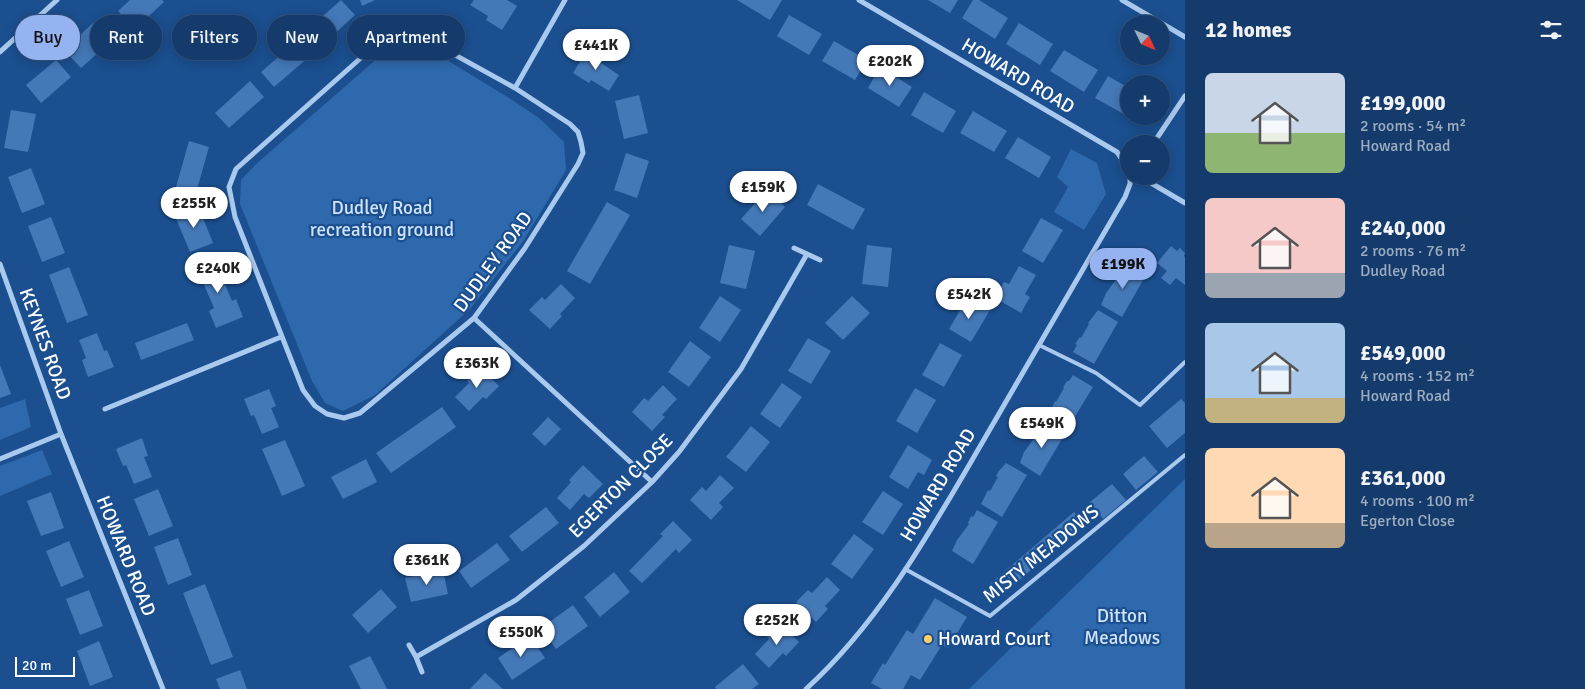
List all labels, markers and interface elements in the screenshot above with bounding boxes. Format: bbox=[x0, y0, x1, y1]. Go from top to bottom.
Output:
chip: Buy bbox=[15, 15, 80, 60]
chip: Rent bbox=[90, 15, 162, 60]
chip: Filters bbox=[172, 15, 257, 60]
chip: New bbox=[267, 15, 337, 60]
chip: Apartment bbox=[347, 15, 465, 60]
north arrow bbox=[1120, 15, 1170, 65]
map controls bbox=[1120, 15, 1170, 185]
icon: filters bbox=[1537, 16, 1565, 44]
text: 12 homes bbox=[1205, 17, 1291, 43]
pin: £441K bbox=[561, 28, 631, 71]
street label: HOWARD ROAD bbox=[957, 33, 1079, 119]
text: £441K bbox=[574, 35, 618, 55]
pin: £202K bbox=[855, 44, 925, 87]
text: £202K bbox=[868, 51, 912, 71]
button: + bbox=[1120, 75, 1170, 125]
text: £199,000 bbox=[1360, 90, 1446, 116]
icon: home bbox=[1245, 93, 1305, 153]
text: 2 rooms · 54 m² bbox=[1360, 116, 1466, 136]
button: − bbox=[1120, 135, 1170, 185]
text: Howard Road bbox=[1360, 136, 1450, 156]
pin: £159K bbox=[728, 170, 798, 213]
text: £159K bbox=[741, 177, 785, 197]
pin: £255K bbox=[159, 186, 229, 229]
text: £255K bbox=[172, 193, 216, 213]
park label: Dudley Road recreation ground bbox=[310, 196, 454, 242]
street label: DUDLEY ROAD bbox=[448, 207, 538, 317]
text: £240,000 bbox=[1360, 215, 1446, 241]
icon: home bbox=[1245, 218, 1305, 278]
text: 2 rooms · 76 m² bbox=[1360, 241, 1466, 261]
pin: £199K bbox=[1088, 248, 1158, 290]
pin: £240K bbox=[183, 252, 253, 294]
text: £199K bbox=[1101, 254, 1145, 274]
text: £240K bbox=[196, 258, 240, 278]
text: Dudley Road bbox=[1360, 261, 1445, 281]
pin: £542K bbox=[934, 278, 1004, 320]
text: £542K bbox=[947, 284, 991, 304]
street label: KEYNES ROAD bbox=[14, 285, 76, 403]
text: £549,000 bbox=[1360, 340, 1446, 366]
icon: home bbox=[1245, 343, 1305, 403]
pin: £363K bbox=[442, 346, 512, 389]
text: £363K bbox=[455, 353, 499, 373]
text: 4 rooms · 152 m² bbox=[1360, 366, 1475, 386]
text: Howard Road bbox=[1360, 386, 1450, 406]
pin: £549K bbox=[1007, 406, 1077, 449]
text: £549K bbox=[1020, 413, 1064, 433]
street label: HOWARD ROAD bbox=[895, 424, 981, 546]
street label: EGERTON CLOSE bbox=[564, 429, 678, 543]
text: £361,000 bbox=[1360, 465, 1446, 491]
icon: home bbox=[1245, 468, 1305, 528]
text: 4 rooms · 100 m² bbox=[1360, 491, 1475, 511]
street label: HOWARD ROAD bbox=[91, 492, 161, 620]
street label: MISTY MEADOWS bbox=[978, 500, 1104, 608]
text: Egerton Close bbox=[1360, 511, 1455, 531]
pin: £361K bbox=[392, 544, 462, 586]
text: £361K bbox=[405, 550, 449, 570]
pin: £252K bbox=[742, 604, 812, 646]
park label: Ditton Meadows bbox=[1084, 604, 1160, 650]
text: £252K bbox=[755, 610, 799, 630]
pin: £550K bbox=[486, 616, 556, 658]
text: £550K bbox=[499, 622, 543, 642]
place label: Howard Court bbox=[938, 627, 1051, 651]
marker: Howard Court bbox=[922, 633, 934, 645]
scale bar bbox=[15, 654, 75, 677]
text: 20 m bbox=[22, 657, 51, 674]

